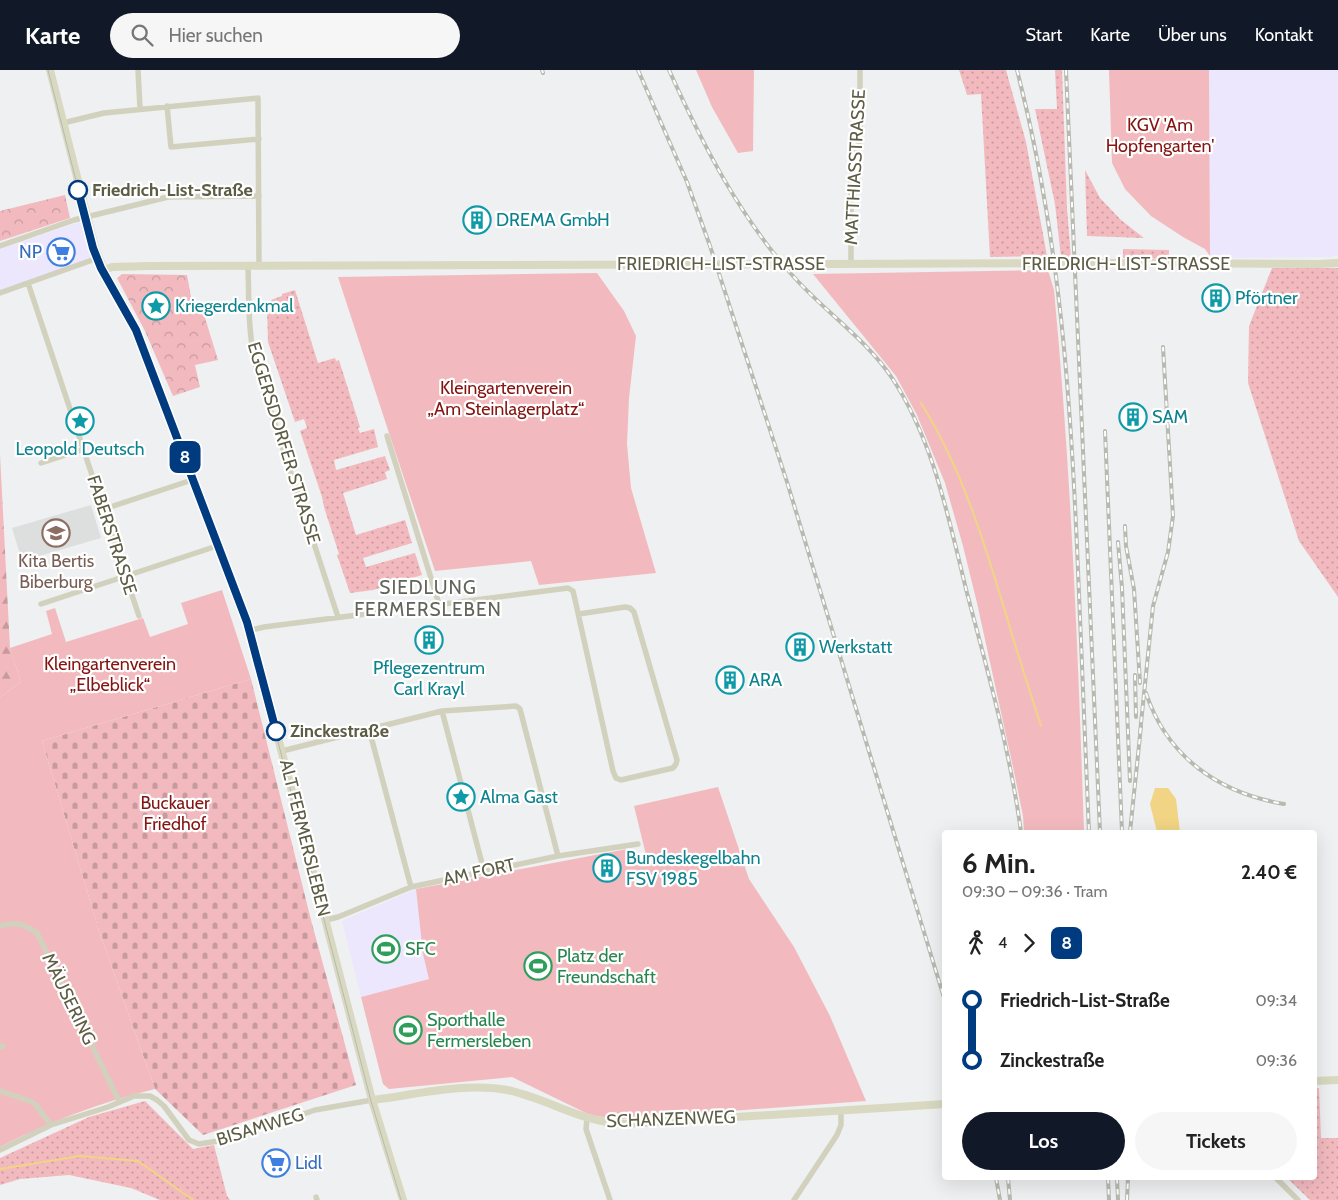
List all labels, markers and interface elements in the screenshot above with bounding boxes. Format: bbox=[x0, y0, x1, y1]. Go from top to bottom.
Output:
search box bbox=[110, 13, 460, 58]
text: Karte bbox=[25, 21, 80, 50]
icon: search bbox=[128, 21, 156, 49]
text: Hier suchen bbox=[168, 24, 263, 47]
text: Start bbox=[1026, 24, 1062, 46]
text: Karte bbox=[1090, 24, 1130, 46]
text: Über uns bbox=[1158, 24, 1227, 46]
text: Kontakt bbox=[1255, 24, 1313, 46]
street label: MATTHIASSTRASSE bbox=[840, 89, 870, 245]
park label: KGV 'Am Hopfengarten' bbox=[1106, 114, 1214, 157]
place label: Friedrich-List-Straße bbox=[92, 179, 253, 201]
marker: Friedrich-List-Straße bbox=[68, 180, 88, 200]
building icon: DREMA GmbH bbox=[462, 205, 492, 235]
place label: DREMA GmbH bbox=[496, 209, 610, 231]
supermarket icon: NP bbox=[46, 237, 76, 267]
place label: NP bbox=[19, 241, 42, 263]
street label: FRIEDRICH-LIST-STRASSE bbox=[617, 253, 825, 275]
street label: FRIEDRICH-LIST-STRASSE bbox=[1022, 253, 1230, 275]
building icon: Pförtner bbox=[1201, 283, 1231, 313]
place label: Pförtner bbox=[1235, 287, 1298, 309]
place icon: Kriegerdenkmal bbox=[141, 291, 171, 321]
place label: Kriegerdenkmal bbox=[175, 295, 294, 317]
street label: EGGERSDORFER STRASSE bbox=[243, 339, 325, 547]
park label: Kleingartenverein „Am Steinlagerplatz“ bbox=[428, 377, 584, 420]
building icon: SAM bbox=[1118, 402, 1148, 432]
place icon: Leopold Deutsch bbox=[65, 406, 95, 436]
place label: SAM bbox=[1152, 406, 1188, 428]
place label: Leopold Deutsch bbox=[15, 438, 145, 460]
line badge: 8 bbox=[169, 441, 201, 473]
text: 8 bbox=[180, 446, 190, 468]
street label: FABERSTRASSE bbox=[82, 473, 142, 597]
school or university icon: Kita Bertis Biberburg bbox=[41, 518, 71, 548]
place label: Kita Bertis Biberburg bbox=[18, 550, 94, 593]
district label: SIEDLUNG FERMERSLEBEN bbox=[354, 576, 502, 621]
building icon: Pflegezentrum Carl Krayl bbox=[414, 625, 444, 655]
building icon: Werkstatt bbox=[785, 632, 815, 662]
place label: Werkstatt bbox=[819, 636, 892, 658]
park label: Kleingartenverein „Elbeblick“ bbox=[44, 653, 176, 696]
place label: Pflegezentrum Carl Krayl bbox=[373, 657, 485, 700]
building icon: ARA bbox=[715, 665, 745, 695]
place label: ARA bbox=[749, 669, 782, 691]
place label: Zinckestraße bbox=[290, 720, 389, 742]
marker: Zinckestraße bbox=[266, 721, 286, 741]
street label: ALT FERMERSLEBEN bbox=[275, 757, 335, 919]
place icon: Alma Gast bbox=[446, 782, 476, 812]
place label: Alma Gast bbox=[480, 786, 558, 808]
park label: Buckauer Friedhof bbox=[140, 792, 210, 835]
text: 6 Min. bbox=[962, 846, 1035, 880]
place label: Bundeskegelbahn FSV 1985 bbox=[626, 847, 761, 890]
building icon: Bundeskegelbahn FSV 1985 bbox=[592, 853, 622, 883]
street label: AM FORT bbox=[441, 854, 517, 890]
text: 2.40 € bbox=[1241, 861, 1297, 884]
text: 09:30 – 09:36 · Tram bbox=[962, 882, 1107, 901]
icon: walk bbox=[962, 929, 990, 957]
icon: forward bbox=[1015, 929, 1043, 957]
text: 8 bbox=[1061, 932, 1072, 954]
text: 4 bbox=[998, 933, 1007, 952]
sports icon: SFC bbox=[371, 934, 401, 964]
place label: SFC bbox=[405, 938, 436, 960]
place label: Platz der Freundschaft bbox=[557, 945, 656, 988]
street label: MÄUSERING bbox=[37, 950, 101, 1048]
sports icon: Platz der Freundschaft bbox=[523, 951, 553, 981]
text: Friedrich-List-Straße bbox=[1000, 989, 1170, 1012]
text: 09:34 bbox=[1256, 991, 1297, 1010]
place label: Sporthalle Fermersleben bbox=[427, 1009, 531, 1052]
sports icon: Sporthalle Fermersleben bbox=[393, 1015, 423, 1045]
text: Zinckestraße bbox=[1000, 1049, 1104, 1072]
text: 09:36 bbox=[1256, 1051, 1297, 1070]
street label: BISAMWEG bbox=[214, 1103, 306, 1151]
street label: SCHANZENWEG bbox=[606, 1106, 736, 1132]
button: Los bbox=[962, 1112, 1125, 1170]
button: Tickets bbox=[1135, 1112, 1297, 1170]
supermarket icon: Lidl bbox=[261, 1148, 291, 1178]
place label: Lidl bbox=[295, 1152, 323, 1174]

